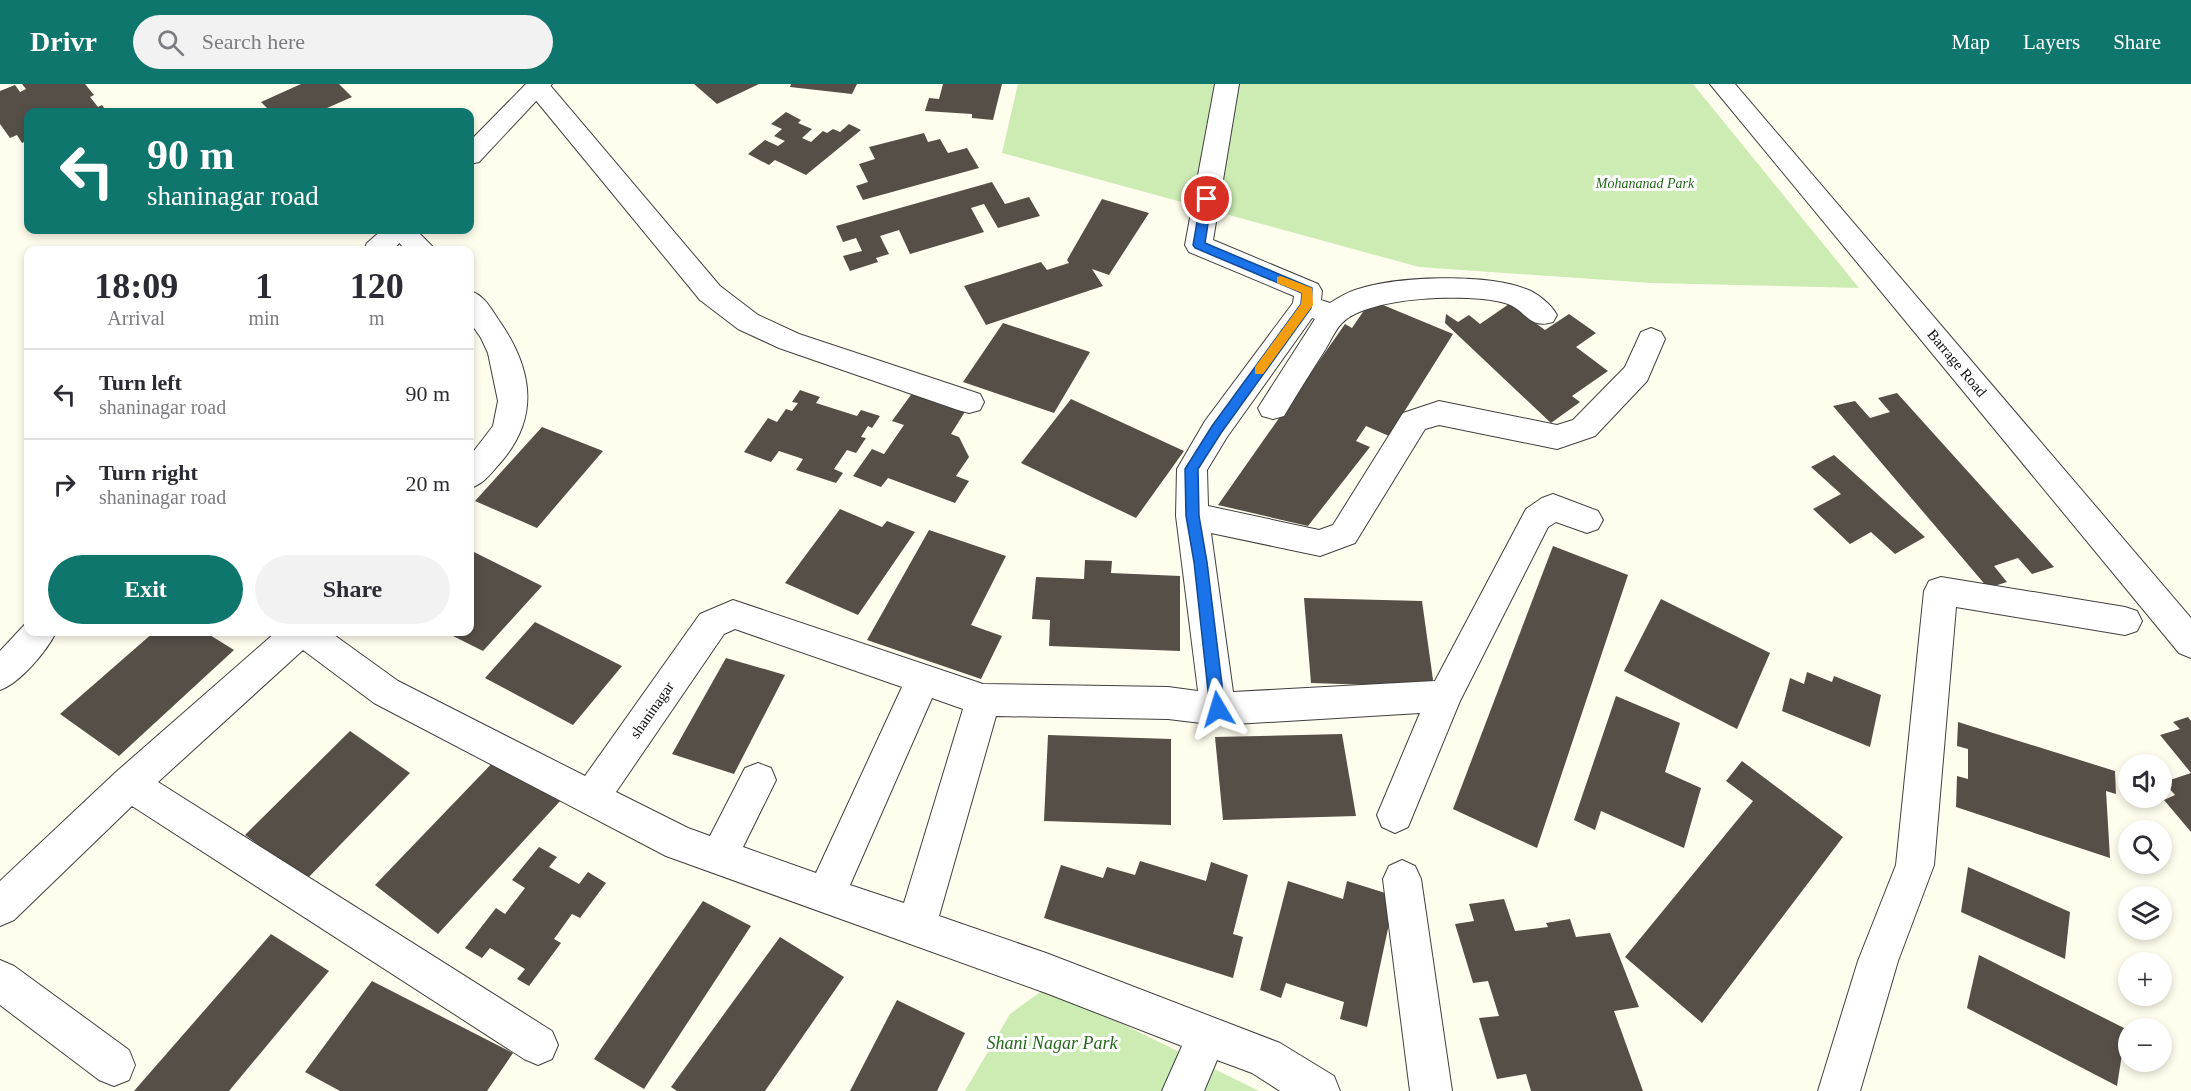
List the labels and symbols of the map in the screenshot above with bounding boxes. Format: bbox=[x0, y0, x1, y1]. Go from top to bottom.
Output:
pin bbox=[1181, 173, 1232, 224]
park label: Mohananad Park bbox=[1595, 176, 1695, 191]
street label: Barrage Road bbox=[1924, 326, 1990, 400]
position arrow bbox=[1186, 677, 1250, 741]
street label: shaninagar bbox=[627, 679, 677, 741]
park label: Shani Nagar Park bbox=[986, 1033, 1119, 1053]

